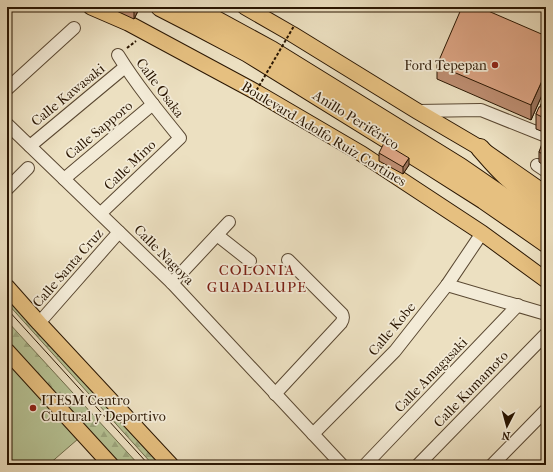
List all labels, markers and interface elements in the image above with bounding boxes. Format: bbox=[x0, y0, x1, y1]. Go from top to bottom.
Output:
street label: Calle Osaka bbox=[132, 55, 188, 121]
place label: Ford Tepepan bbox=[404, 57, 487, 74]
street label: Calle Kawasaki bbox=[28, 60, 108, 130]
marker: Ford Tepepan bbox=[490, 60, 500, 70]
street label: Boulevard Adolfo Ruiz Cortines bbox=[238, 78, 410, 190]
street label: Anillo Periférico bbox=[309, 86, 402, 153]
street label: Calle Sapporo bbox=[62, 97, 136, 163]
street label: Calle Mino bbox=[101, 136, 159, 194]
street label: Calle Nagoya bbox=[130, 221, 198, 289]
street label: Calle Santa Cruz bbox=[29, 225, 107, 311]
district label: COLONIA GUADALUPE bbox=[207, 261, 307, 296]
street label: Calle Kobe bbox=[365, 299, 419, 359]
street label: Calle Amagasaki bbox=[391, 334, 471, 416]
street label: Calle Kumamoto bbox=[430, 347, 512, 431]
place label: ITESM Centro Cultural y Deportivo bbox=[41, 392, 166, 425]
marker: ITESM Centro Cultural y Deportivo bbox=[28, 403, 38, 413]
north arrow bbox=[487, 406, 527, 446]
text: N bbox=[501, 428, 511, 442]

